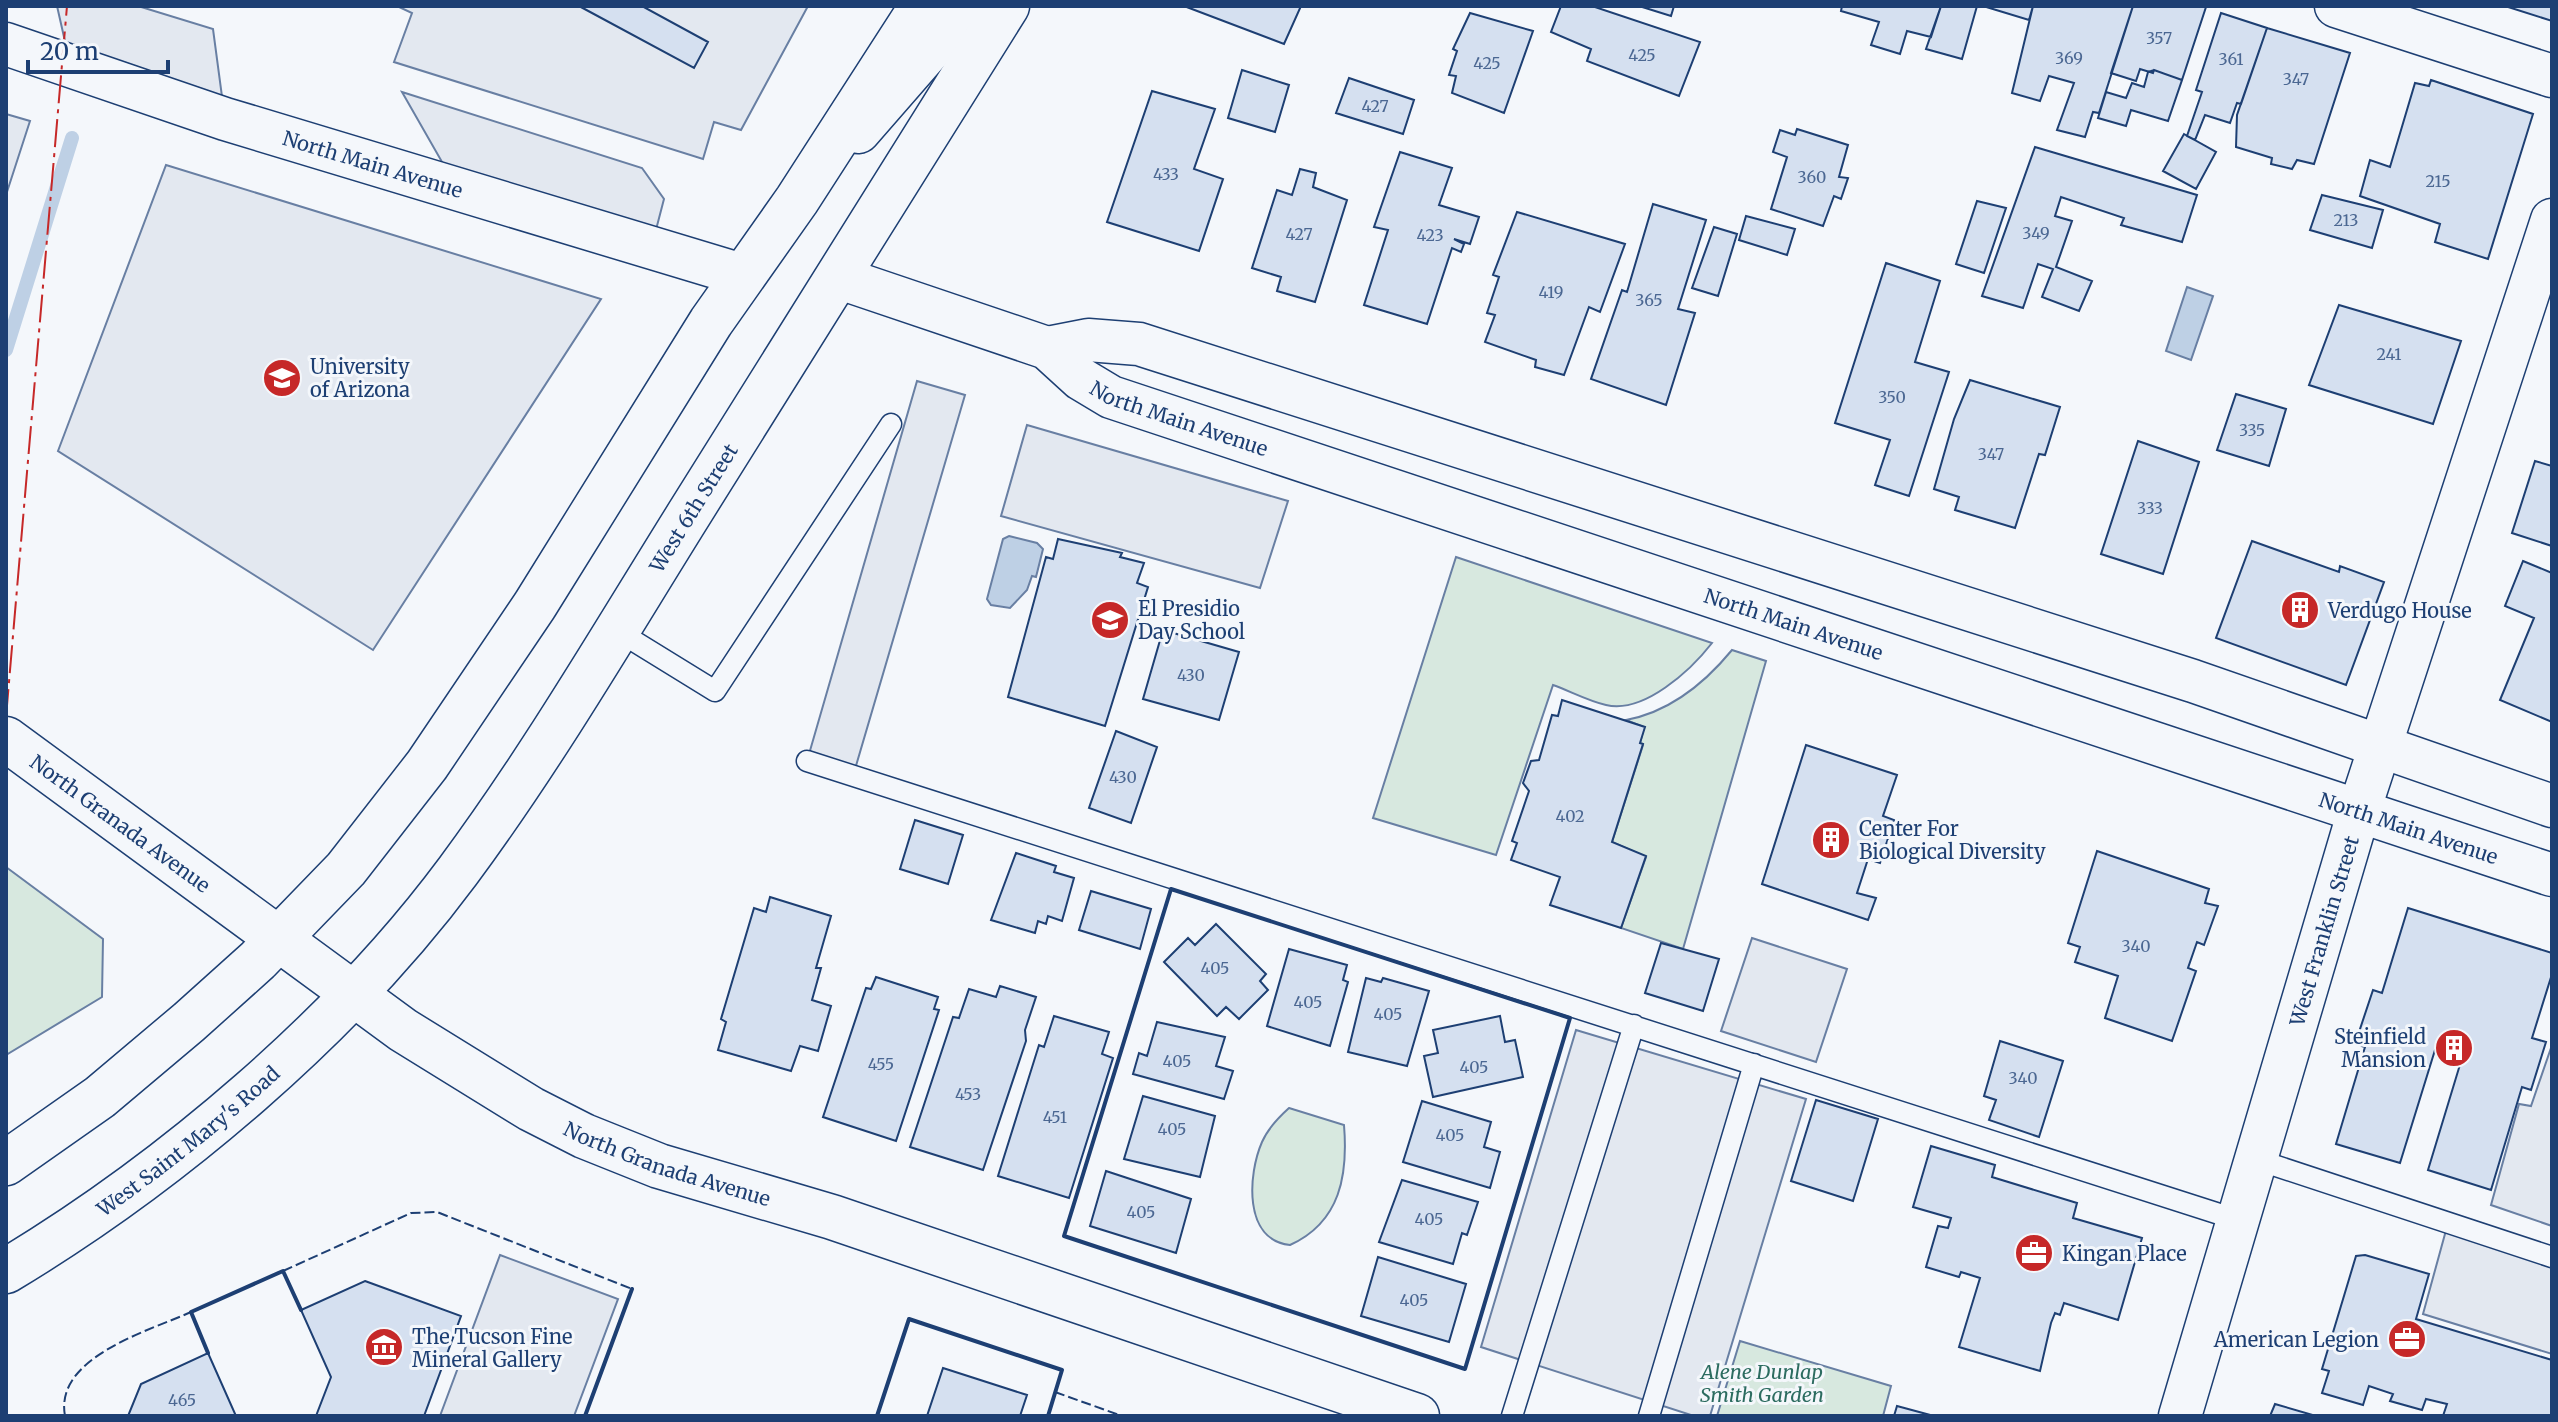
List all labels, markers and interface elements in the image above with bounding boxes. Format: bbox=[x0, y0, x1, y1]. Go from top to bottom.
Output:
scale bar bbox=[28, 24, 168, 74]
house number: 357 bbox=[2146, 28, 2172, 48]
text: 20 m bbox=[40, 36, 99, 67]
house number: 425 bbox=[1628, 45, 1656, 65]
house number: 369 bbox=[2055, 48, 2083, 68]
house number: 361 bbox=[2219, 49, 2243, 69]
house number: 425 bbox=[1473, 53, 1501, 73]
house number: 347 bbox=[2283, 69, 2309, 89]
house number: 427 bbox=[1361, 96, 1389, 116]
street label: North Main Avenue bbox=[280, 125, 466, 203]
house number: 433 bbox=[1153, 164, 1179, 184]
house number: 360 bbox=[1798, 167, 1826, 187]
house number: 215 bbox=[2425, 171, 2451, 191]
house number: 213 bbox=[2334, 210, 2358, 230]
house number: 349 bbox=[2022, 223, 2050, 243]
house number: 427 bbox=[1285, 224, 1313, 244]
house number: 423 bbox=[1416, 225, 1444, 245]
house number: 419 bbox=[1539, 282, 1563, 302]
house number: 365 bbox=[1635, 290, 1663, 310]
house number: 241 bbox=[2377, 344, 2401, 364]
place label: University of Arizona bbox=[310, 354, 410, 402]
school or university icon: University of Arizona bbox=[261, 357, 303, 399]
street label: North Main Avenue bbox=[1086, 375, 1271, 461]
house number: 350 bbox=[1878, 387, 1906, 407]
house number: 335 bbox=[2239, 420, 2265, 440]
street label: West 6th Street bbox=[643, 439, 743, 577]
house number: 347 bbox=[1978, 444, 2004, 464]
house number: 333 bbox=[2137, 498, 2163, 518]
street label: North Main Avenue bbox=[1701, 582, 1886, 665]
building icon: Verdugo House bbox=[2279, 589, 2321, 631]
place label: El Presidio Day School bbox=[1138, 596, 1245, 644]
place label: Verdugo House bbox=[2327, 598, 2472, 623]
school or university icon: El Presidio Day School bbox=[1089, 599, 1131, 641]
house number: 430 bbox=[1177, 665, 1205, 685]
street label: North Granada Avenue bbox=[25, 749, 216, 897]
house number: 430 bbox=[1109, 767, 1137, 787]
street label: North Main Avenue bbox=[2316, 786, 2501, 869]
house number: 402 bbox=[1556, 806, 1585, 826]
place label: Center For Biological Diversity bbox=[1859, 816, 2046, 864]
building icon: Center For Biological Diversity bbox=[1810, 819, 1852, 861]
street label: West Franklin Street bbox=[2283, 833, 2364, 1030]
house number: 340 bbox=[2122, 936, 2150, 956]
house number: 405 bbox=[1201, 958, 1229, 978]
house number: 405 bbox=[1294, 992, 1322, 1012]
house number: 405 bbox=[1374, 1004, 1402, 1024]
place label: Steinfield Mansion bbox=[2334, 1024, 2426, 1072]
building icon: Steinfield Mansion bbox=[2433, 1027, 2475, 1069]
house number: 405 bbox=[1163, 1051, 1191, 1071]
house number: 455 bbox=[868, 1054, 894, 1074]
house number: 405 bbox=[1460, 1057, 1488, 1077]
street label: West Saint Mary's Road bbox=[91, 1060, 284, 1222]
house number: 340 bbox=[2009, 1068, 2037, 1088]
house number: 453 bbox=[955, 1084, 981, 1104]
house number: 451 bbox=[1043, 1107, 1067, 1127]
street label: North Granada Avenue bbox=[560, 1115, 774, 1211]
house number: 405 bbox=[1158, 1119, 1186, 1139]
house number: 405 bbox=[1436, 1125, 1464, 1145]
house number: 405 bbox=[1127, 1202, 1155, 1222]
house number: 405 bbox=[1415, 1209, 1443, 1229]
office icon: Kingan Place bbox=[2013, 1232, 2055, 1274]
place label: Kingan Place bbox=[2062, 1241, 2187, 1266]
house number: 405 bbox=[1400, 1290, 1428, 1310]
office icon: American Legion bbox=[2386, 1318, 2428, 1360]
place label: The Tucson Fine Mineral Gallery bbox=[412, 1324, 572, 1372]
museum icon: The Tucson Fine Mineral Gallery bbox=[363, 1326, 405, 1368]
place label: American Legion bbox=[2213, 1327, 2379, 1352]
park label: Alene Dunlap Smith Garden bbox=[1699, 1359, 1824, 1407]
house number: 465 bbox=[168, 1390, 196, 1410]

